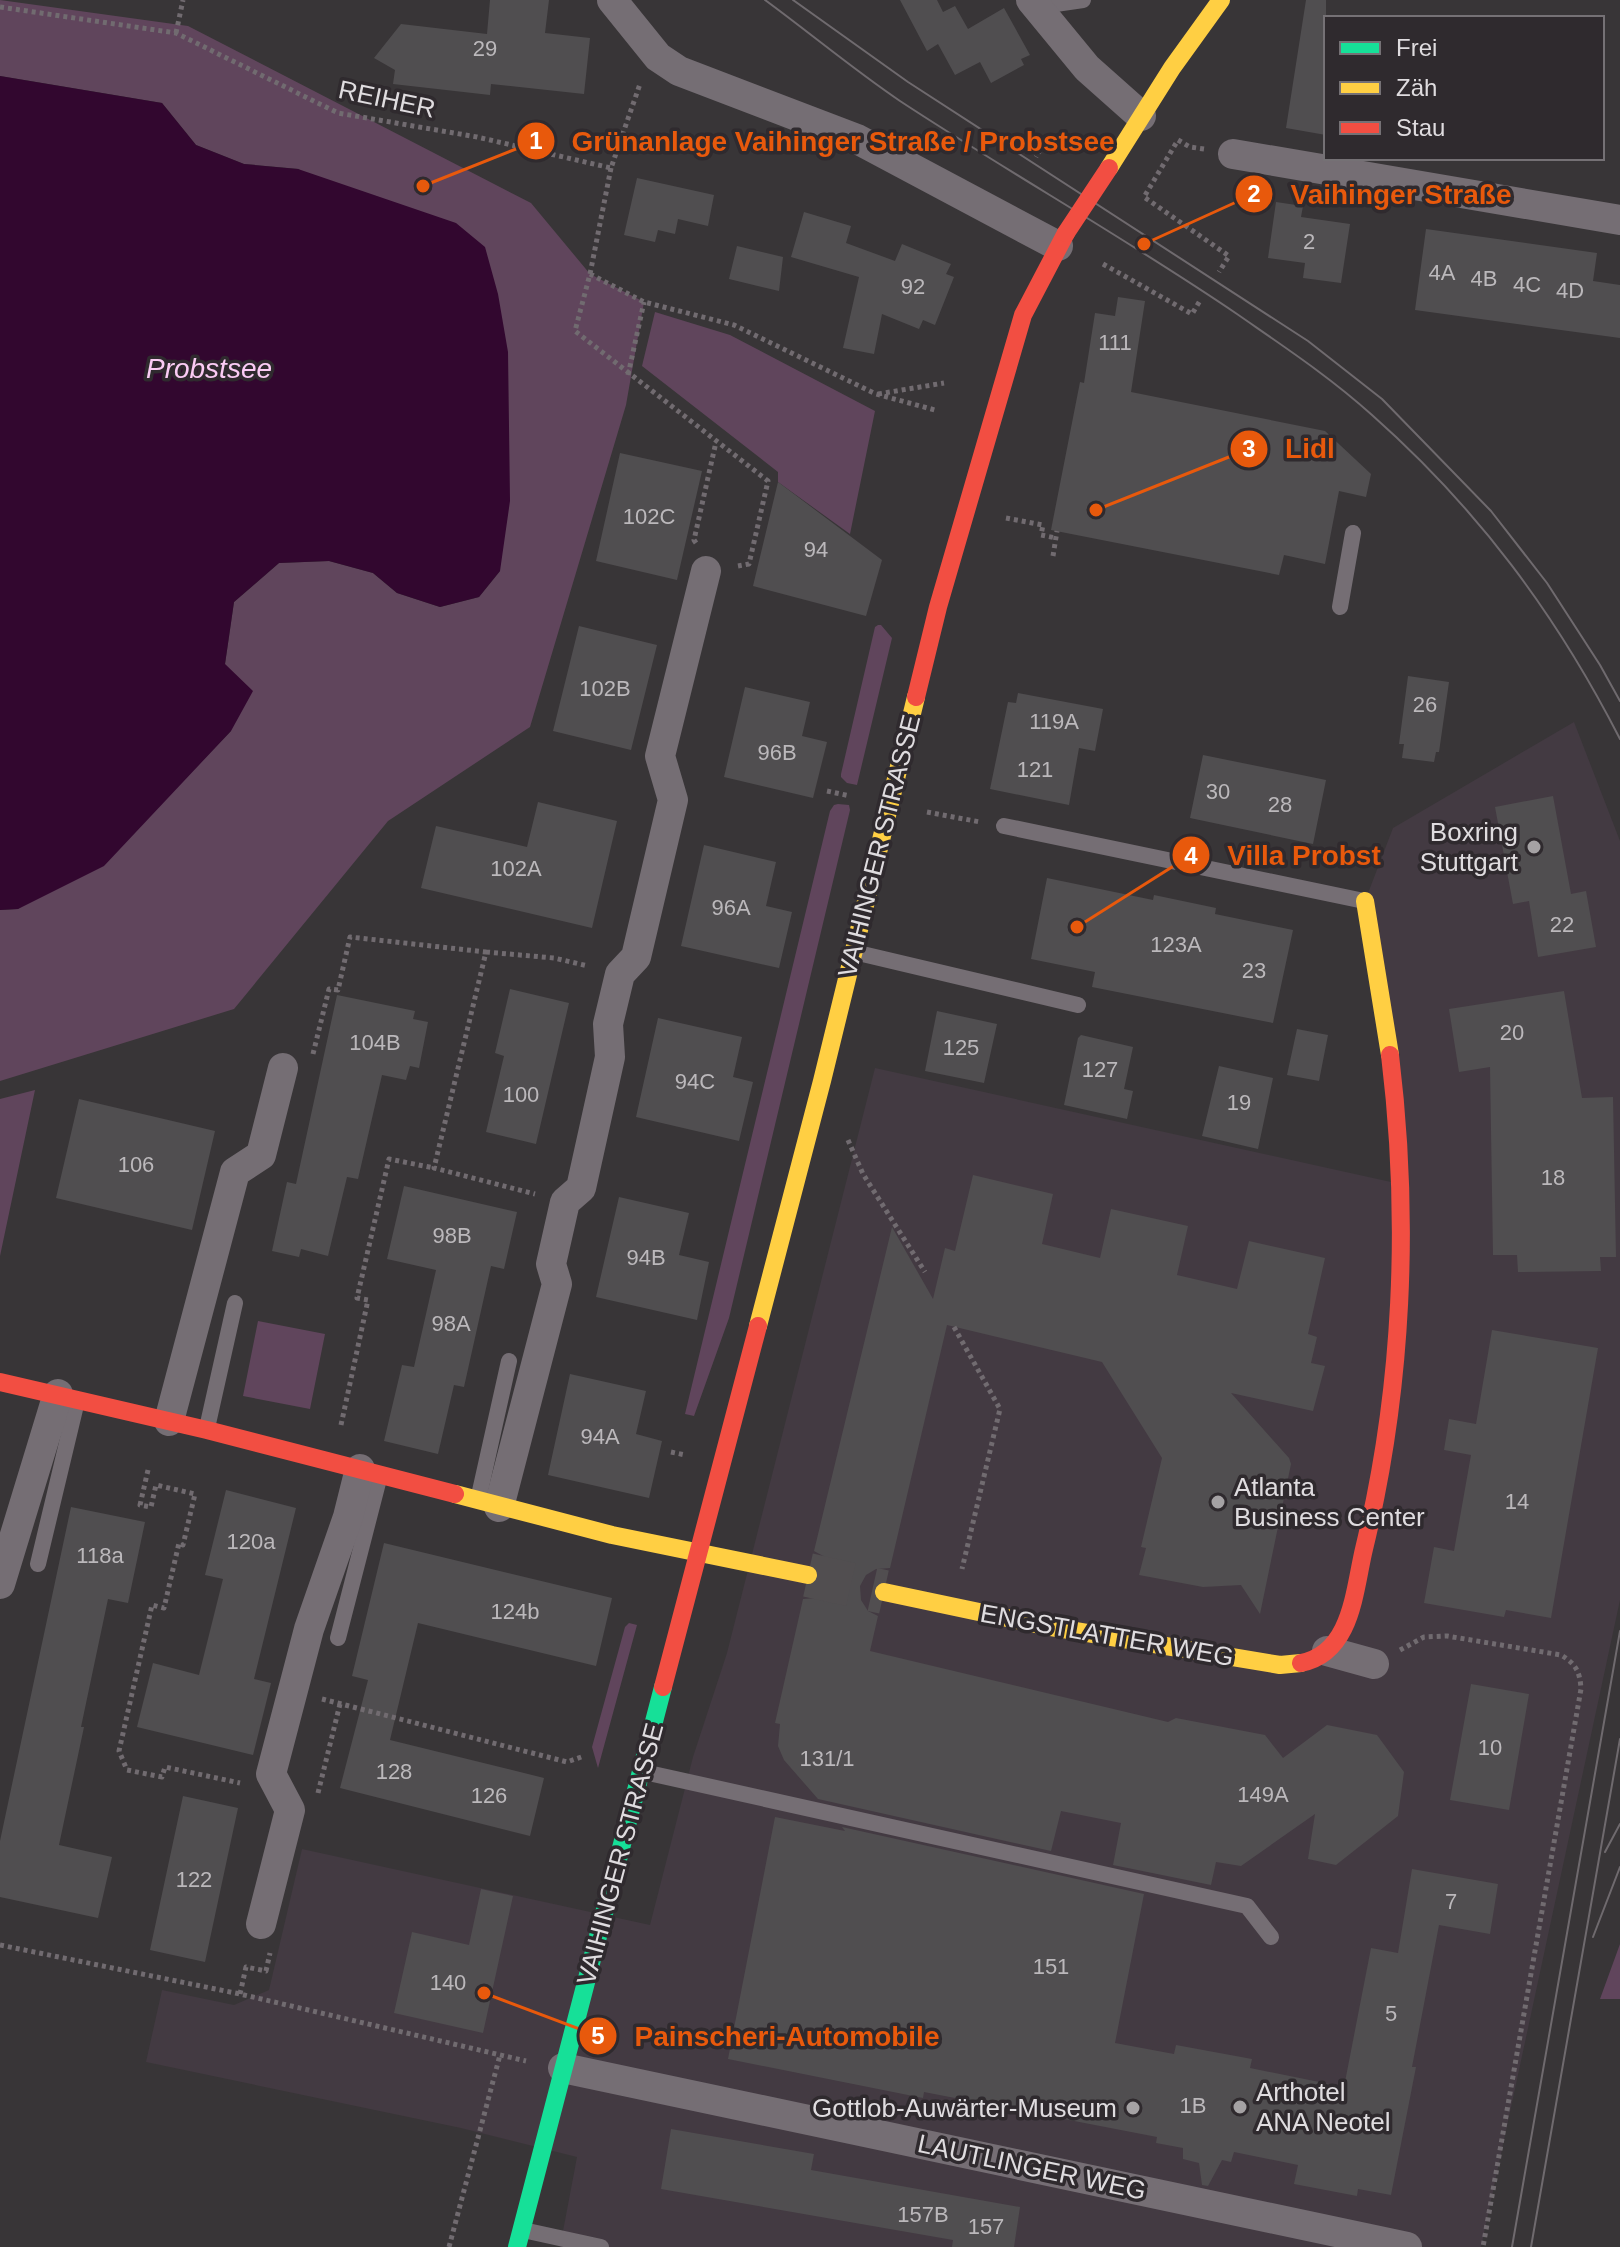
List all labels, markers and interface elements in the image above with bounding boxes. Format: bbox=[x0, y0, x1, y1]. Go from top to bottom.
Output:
legend bbox=[1324, 16, 1604, 160]
text: Frei bbox=[1396, 34, 1437, 61]
house number: 29 bbox=[473, 36, 497, 61]
street label: REIHER bbox=[336, 74, 438, 124]
text: Zäh bbox=[1396, 74, 1437, 101]
text: Stau bbox=[1396, 114, 1445, 141]
callout: Grünanlage Vaihinger Straße / Probstsee bbox=[516, 115, 1131, 167]
text: Grünanlage Vaihinger Straße / Probstsee bbox=[571, 126, 1115, 157]
text: 1 bbox=[529, 127, 543, 154]
callout: Vaihinger Straße bbox=[1234, 168, 1527, 220]
text: Vaihinger Straße bbox=[1291, 179, 1511, 210]
text: 2 bbox=[1247, 180, 1261, 207]
house number: 2 bbox=[1303, 229, 1315, 254]
house number: 4A bbox=[1429, 260, 1456, 285]
house number: 4B bbox=[1471, 266, 1497, 291]
house number: 4C bbox=[1513, 272, 1541, 297]
house number: 92 bbox=[901, 274, 925, 299]
house number: 4D bbox=[1556, 278, 1584, 303]
house number: 111 bbox=[1098, 330, 1132, 355]
water label: Probstsee bbox=[146, 353, 272, 384]
callout: Lidl bbox=[1229, 423, 1351, 475]
text: Lidl bbox=[1285, 433, 1335, 464]
text: 3 bbox=[1242, 435, 1256, 462]
house number: 102C bbox=[623, 504, 675, 529]
house number: 94 bbox=[804, 537, 828, 562]
house number: 102B bbox=[579, 676, 631, 701]
house number: 26 bbox=[1413, 692, 1437, 717]
house number: 119A bbox=[1029, 709, 1079, 734]
street label: VAIHINGER STRASSE bbox=[832, 712, 926, 980]
house number: 96B bbox=[757, 740, 797, 765]
house number: 121 bbox=[1017, 757, 1053, 782]
house number: 30 bbox=[1206, 779, 1230, 804]
house number: 28 bbox=[1268, 792, 1292, 817]
place label: Boxring Stuttgart bbox=[1420, 817, 1519, 877]
callout: Villa Probst bbox=[1171, 829, 1397, 881]
marker: Boxring Stuttgart bbox=[1525, 838, 1543, 856]
text: Villa Probst bbox=[1227, 840, 1381, 871]
text: 4 bbox=[1184, 842, 1198, 869]
house number: 102A bbox=[490, 856, 542, 881]
house number: 96A bbox=[711, 895, 751, 920]
house number: 22 bbox=[1550, 912, 1574, 937]
house number: 123A bbox=[1150, 932, 1202, 957]
house number: 23 bbox=[1242, 958, 1266, 983]
house number: 20 bbox=[1500, 1020, 1524, 1045]
house number: 104B bbox=[349, 1030, 401, 1055]
house number: 125 bbox=[943, 1035, 979, 1060]
house number: 127 bbox=[1082, 1057, 1118, 1082]
house number: 94C bbox=[675, 1069, 715, 1094]
house number: 100 bbox=[503, 1082, 539, 1107]
house number: 19 bbox=[1227, 1090, 1251, 1115]
house number: 106 bbox=[118, 1152, 154, 1177]
house number: 18 bbox=[1541, 1165, 1565, 1190]
house number: 98B bbox=[432, 1223, 472, 1248]
house number: 94B bbox=[626, 1245, 666, 1270]
house number: 98A bbox=[431, 1311, 471, 1336]
house number: 94A bbox=[580, 1424, 620, 1449]
place label: Atlanta Business Center bbox=[1234, 1472, 1425, 1532]
house number: 14 bbox=[1505, 1489, 1529, 1514]
marker: Atlanta Business Center bbox=[1209, 1493, 1227, 1511]
house number: 120a bbox=[227, 1529, 276, 1554]
house number: 118a bbox=[76, 1543, 124, 1568]
street label: ENGSTLATTER WEG bbox=[978, 1598, 1236, 1672]
house number: 124b bbox=[491, 1599, 539, 1624]
street label: VAIHINGER STRASSE bbox=[571, 1720, 669, 1988]
house number: 10 bbox=[1478, 1735, 1502, 1760]
house number: 131/1 bbox=[799, 1746, 855, 1771]
house number: 128 bbox=[376, 1759, 412, 1784]
house number: 149A bbox=[1237, 1782, 1289, 1807]
house number: 126 bbox=[471, 1783, 507, 1808]
house number: 122 bbox=[176, 1867, 212, 1892]
house number: 7 bbox=[1445, 1889, 1457, 1914]
house number: 151 bbox=[1033, 1954, 1069, 1979]
house number: 140 bbox=[430, 1970, 466, 1995]
house number: 5 bbox=[1385, 2001, 1397, 2026]
callout: Painscheri-Automobile bbox=[578, 2010, 955, 2062]
text: Painscheri-Automobile bbox=[635, 2021, 939, 2052]
text: 5 bbox=[591, 2022, 605, 2049]
place label: Arthotel ANA Neotel bbox=[1256, 2077, 1390, 2137]
place label: Gottlob-Auwärter-Museum bbox=[812, 2093, 1117, 2123]
house number: 1B bbox=[1180, 2093, 1206, 2118]
marker: Arthotel ANA Neotel bbox=[1231, 2098, 1249, 2116]
marker: Gottlob-Auwärter-Museum bbox=[1124, 2099, 1142, 2117]
street label: LAUTLINGER WEG bbox=[915, 2128, 1149, 2206]
house number: 157B bbox=[897, 2202, 949, 2227]
house number: 157 bbox=[968, 2214, 1004, 2239]

